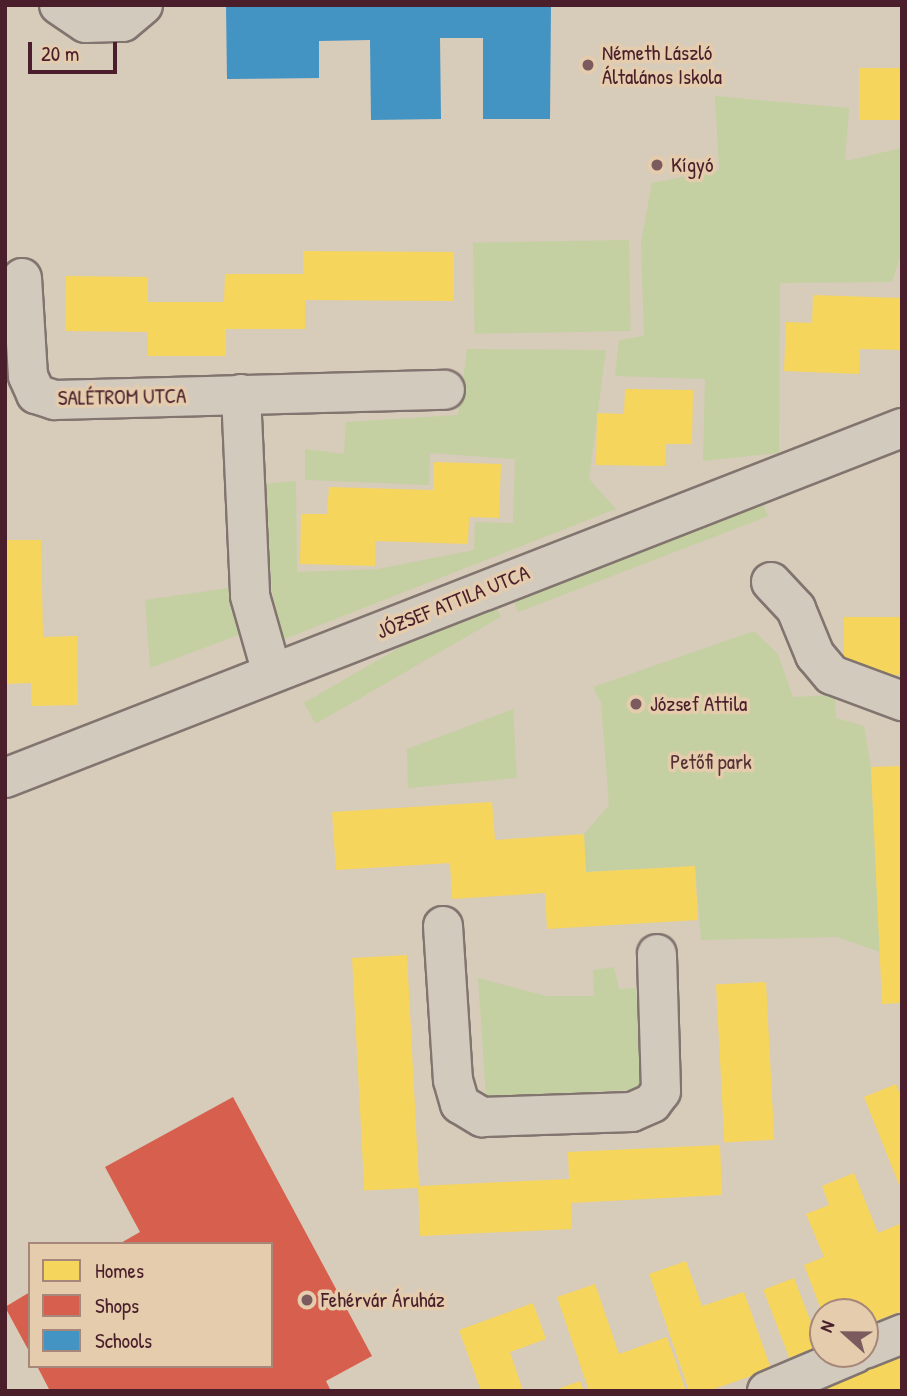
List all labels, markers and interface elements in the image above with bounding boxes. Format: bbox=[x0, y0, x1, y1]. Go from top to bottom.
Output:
scale bar bbox=[32, 28, 121, 72]
text: 20 m bbox=[41, 39, 79, 68]
place label: Németh László Általános Iskola bbox=[602, 40, 722, 90]
marker: Németh László Általános Iskola bbox=[580, 57, 596, 73]
place label: Kígyó bbox=[671, 152, 713, 178]
marker: Kígyó bbox=[649, 157, 665, 173]
street label: SALÉTROM UTCA bbox=[58, 383, 186, 411]
street label: JÓZSEF ATTILA UTCA bbox=[373, 560, 533, 644]
place label: József Attila bbox=[650, 691, 747, 717]
marker: József Attila bbox=[628, 696, 644, 712]
park label: Petőfi park bbox=[670, 749, 752, 775]
legend bbox=[28, 1242, 273, 1368]
text: Homes bbox=[95, 1256, 144, 1285]
place label: Fehérvár Áruház bbox=[321, 1287, 445, 1313]
text: Shops bbox=[95, 1291, 139, 1320]
marker: Fehérvár Áruház bbox=[299, 1292, 315, 1308]
north arrow bbox=[809, 1298, 879, 1368]
text: N bbox=[812, 1317, 840, 1336]
text: Schools bbox=[95, 1326, 152, 1355]

